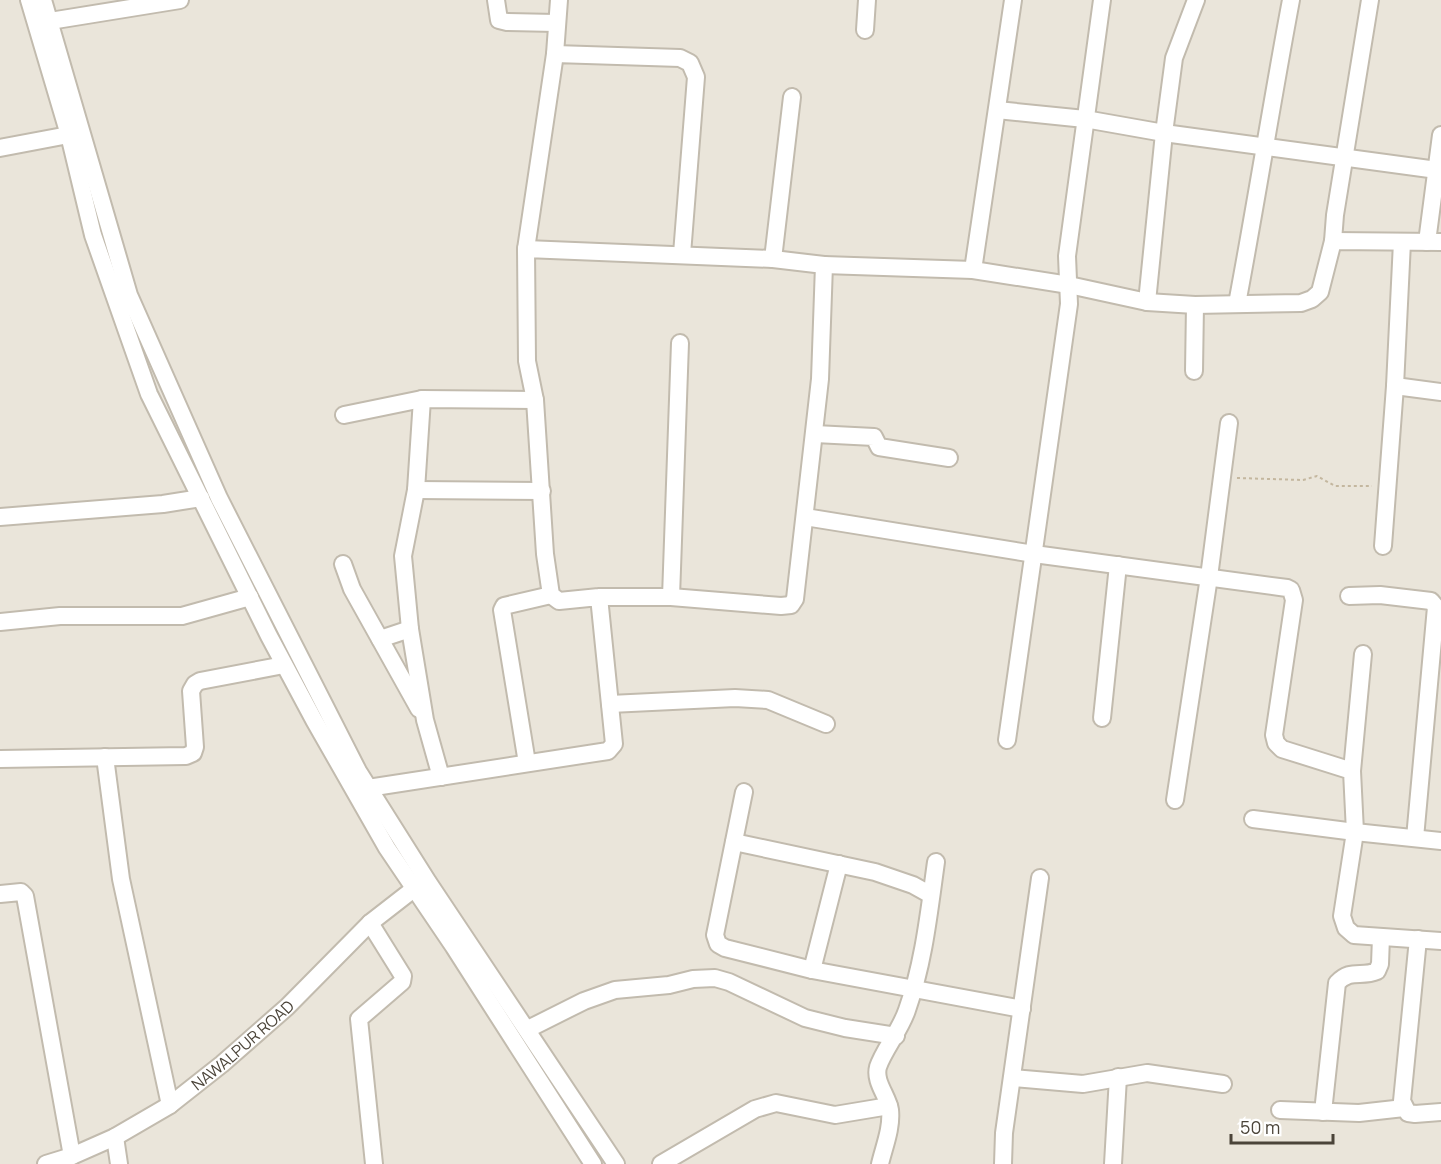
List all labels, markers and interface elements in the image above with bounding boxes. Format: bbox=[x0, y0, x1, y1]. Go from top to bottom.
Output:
street label: NAWALPUR ROAD bbox=[187, 995, 299, 1095]
scale bar bbox=[1231, 1107, 1333, 1145]
text: 50 m bbox=[1240, 1115, 1280, 1139]

